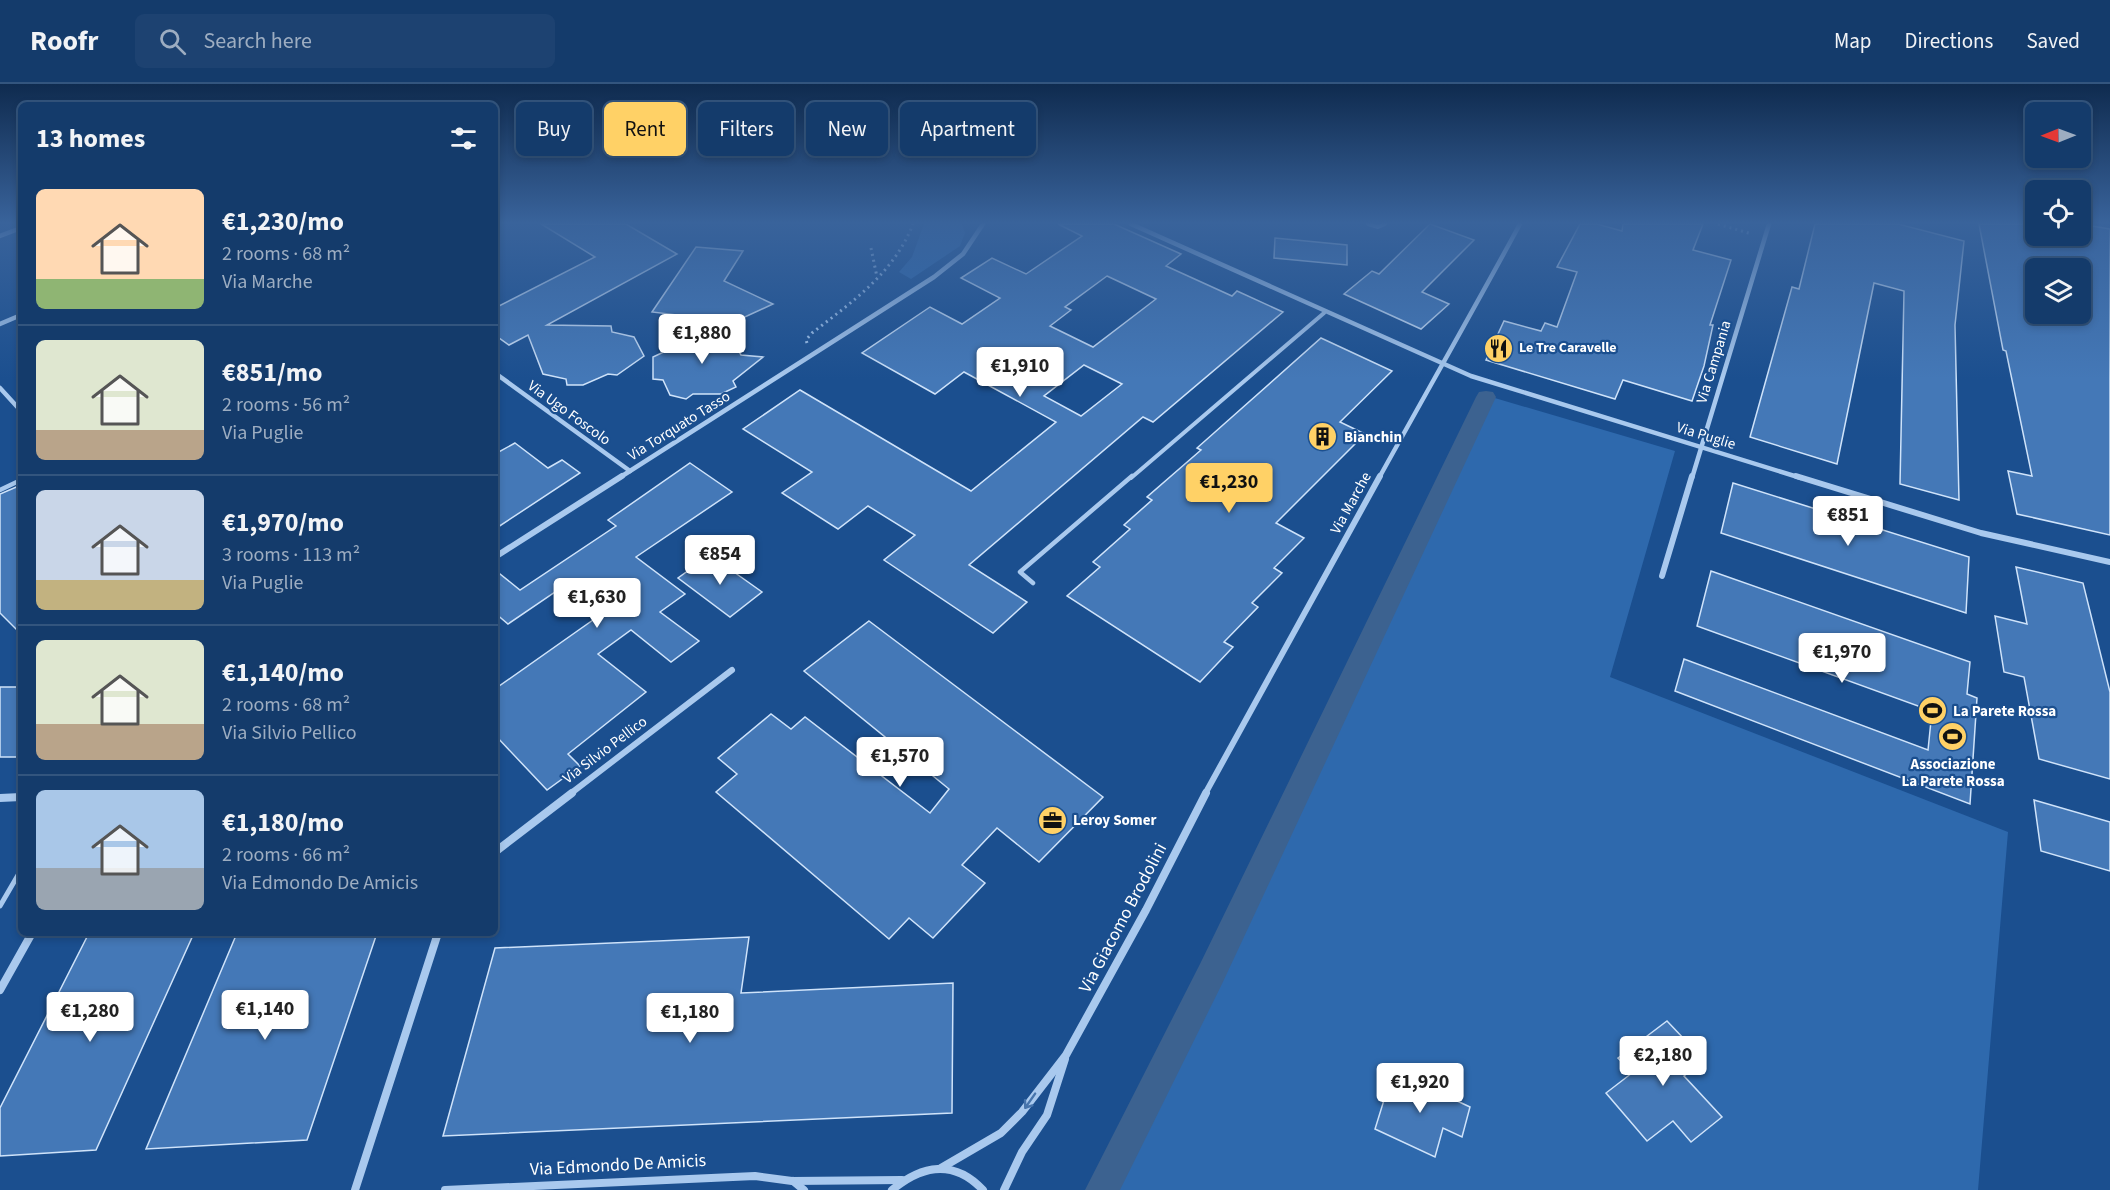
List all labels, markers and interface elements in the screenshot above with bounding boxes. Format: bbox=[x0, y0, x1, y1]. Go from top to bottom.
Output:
search box bbox=[135, 14, 555, 68]
text: Roofr bbox=[30, 21, 99, 61]
icon: search bbox=[156, 25, 189, 58]
text: Search here bbox=[204, 25, 312, 57]
text: Map bbox=[1834, 26, 1872, 56]
text: Directions bbox=[1905, 26, 1993, 56]
text: Saved bbox=[2026, 26, 2080, 56]
chip: Buy bbox=[516, 102, 592, 156]
chip: Rent bbox=[604, 102, 686, 156]
chip: Filters bbox=[698, 102, 794, 156]
chip: New bbox=[806, 102, 888, 156]
chip: Apartment bbox=[900, 102, 1036, 156]
north arrow bbox=[2025, 102, 2091, 168]
map controls bbox=[2025, 102, 2091, 324]
text: 13 homes bbox=[36, 120, 145, 157]
icon: filters bbox=[447, 122, 480, 155]
button: locate bbox=[2025, 180, 2091, 246]
text: €1,230/mo bbox=[222, 203, 344, 240]
icon: home bbox=[84, 213, 156, 285]
text: 2 rooms · 68 m² bbox=[222, 240, 350, 268]
button: layers bbox=[2025, 258, 2091, 324]
text: Via Marche bbox=[222, 268, 313, 296]
pin: €1,880 bbox=[653, 314, 751, 365]
street label: Via Campania bbox=[1691, 318, 1737, 406]
text: €1,880 bbox=[673, 319, 731, 347]
restaurant icon: Le Tre Caravelle bbox=[1482, 332, 1514, 364]
place label: Le Tre Caravelle bbox=[1519, 338, 1617, 358]
pin: €1,910 bbox=[971, 347, 1069, 398]
text: €1,910 bbox=[991, 352, 1049, 380]
text: €851/mo bbox=[222, 354, 322, 391]
icon: home bbox=[84, 364, 156, 436]
street label: Via Ugo Foscolo bbox=[523, 376, 615, 450]
street label: Via Torquato Tasso bbox=[624, 386, 734, 466]
text: 2 rooms · 56 m² bbox=[222, 391, 350, 419]
street label: Via Puglie bbox=[1674, 417, 1738, 455]
text: Via Puglie bbox=[222, 419, 304, 447]
building icon: Bianchin bbox=[1307, 421, 1339, 453]
place label: Bianchin bbox=[1344, 427, 1402, 448]
pin: €1,230 bbox=[1180, 463, 1278, 514]
text: €1,230 bbox=[1200, 468, 1258, 496]
street label: Via Marche bbox=[1325, 468, 1377, 538]
pin: €851 bbox=[1812, 496, 1884, 547]
text: €851 bbox=[1827, 501, 1869, 529]
text: €1,970/mo bbox=[222, 504, 344, 541]
icon: home bbox=[84, 514, 156, 586]
pin: €854 bbox=[684, 535, 756, 586]
text: €854 bbox=[699, 540, 741, 568]
text: 3 rooms · 113 m² bbox=[222, 541, 360, 569]
text: Via Puglie bbox=[222, 569, 304, 597]
pin: €1,630 bbox=[548, 578, 646, 629]
text: €1,630 bbox=[568, 583, 626, 611]
pin: €1,970 bbox=[1793, 633, 1891, 684]
text: €1,970 bbox=[1813, 638, 1871, 666]
text: €1,140/mo bbox=[222, 654, 344, 691]
icon: home bbox=[84, 664, 156, 736]
text: 2 rooms · 68 m² bbox=[222, 691, 350, 719]
sports icon: La Parete Rossa bbox=[1916, 695, 1948, 727]
place label: La Parete Rossa bbox=[1953, 701, 2056, 722]
street label: Via Silvio Pellico bbox=[558, 711, 652, 789]
text: Via Silvio Pellico bbox=[222, 719, 357, 747]
sports icon: Associazione La Parete Rossa bbox=[1937, 721, 1969, 753]
pin: €1,570 bbox=[851, 737, 949, 788]
text: €1,570 bbox=[871, 742, 929, 770]
place label: Associazione La Parete Rossa bbox=[1901, 754, 2005, 792]
text: €1,180/mo bbox=[222, 804, 344, 841]
office icon: Leroy Somer bbox=[1036, 804, 1068, 836]
place label: Leroy Somer bbox=[1073, 810, 1156, 831]
icon: home bbox=[84, 814, 156, 886]
street label: Via Giacomo Brodolini bbox=[1073, 839, 1173, 997]
text: 2 rooms · 66 m² bbox=[222, 841, 350, 869]
text: Via Edmondo De Amicis bbox=[222, 869, 418, 897]
pin: €1,140 bbox=[216, 990, 314, 1041]
pin: €1,280 bbox=[41, 992, 139, 1043]
pin: €1,180 bbox=[641, 993, 739, 1044]
text: €1,140 bbox=[236, 995, 294, 1023]
text: €1,280 bbox=[61, 997, 119, 1025]
text: €1,180 bbox=[661, 998, 719, 1026]
pin: €2,180 bbox=[1614, 1036, 1712, 1087]
text: €2,180 bbox=[1634, 1041, 1692, 1069]
pin: €1,920 bbox=[1371, 1063, 1469, 1114]
text: €1,920 bbox=[1391, 1068, 1449, 1096]
one-way arrow bbox=[1024, 1092, 1036, 1108]
street label: Via Edmondo De Amicis bbox=[529, 1148, 707, 1182]

